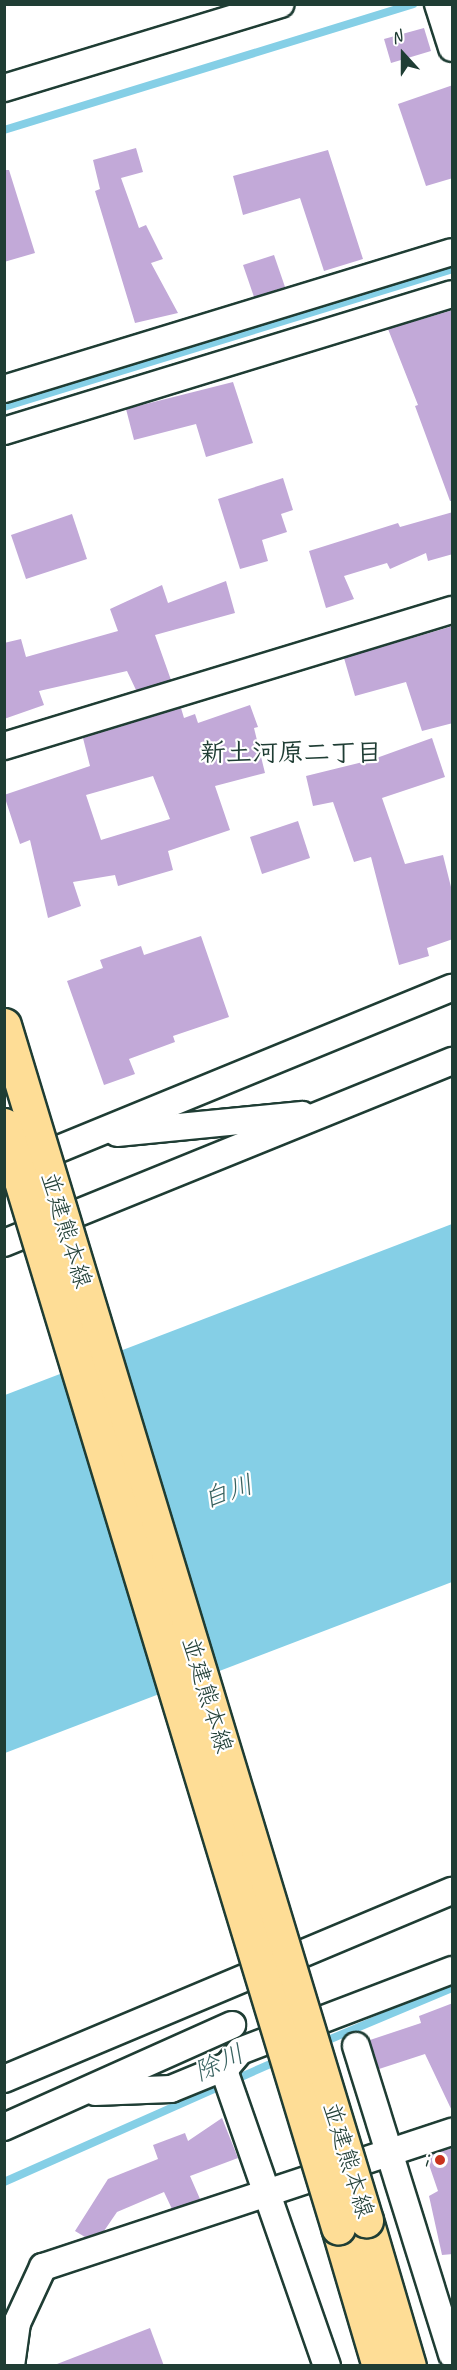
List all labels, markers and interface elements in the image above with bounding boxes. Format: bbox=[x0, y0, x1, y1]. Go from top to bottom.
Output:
north arrow bbox=[373, 24, 433, 84]
text: N bbox=[388, 26, 405, 48]
district label: 新土河原二丁目 bbox=[200, 737, 382, 769]
street label: 並建熊本線 bbox=[35, 1168, 97, 1292]
water label: 白川 bbox=[198, 1469, 258, 1515]
street label: 並建熊本線 bbox=[176, 1633, 238, 1757]
water label: 除川 bbox=[189, 2038, 249, 2088]
street label: 並建熊本線 bbox=[317, 2098, 379, 2222]
place label: i bbox=[424, 2146, 428, 2174]
marker: i bbox=[433, 2153, 447, 2167]

